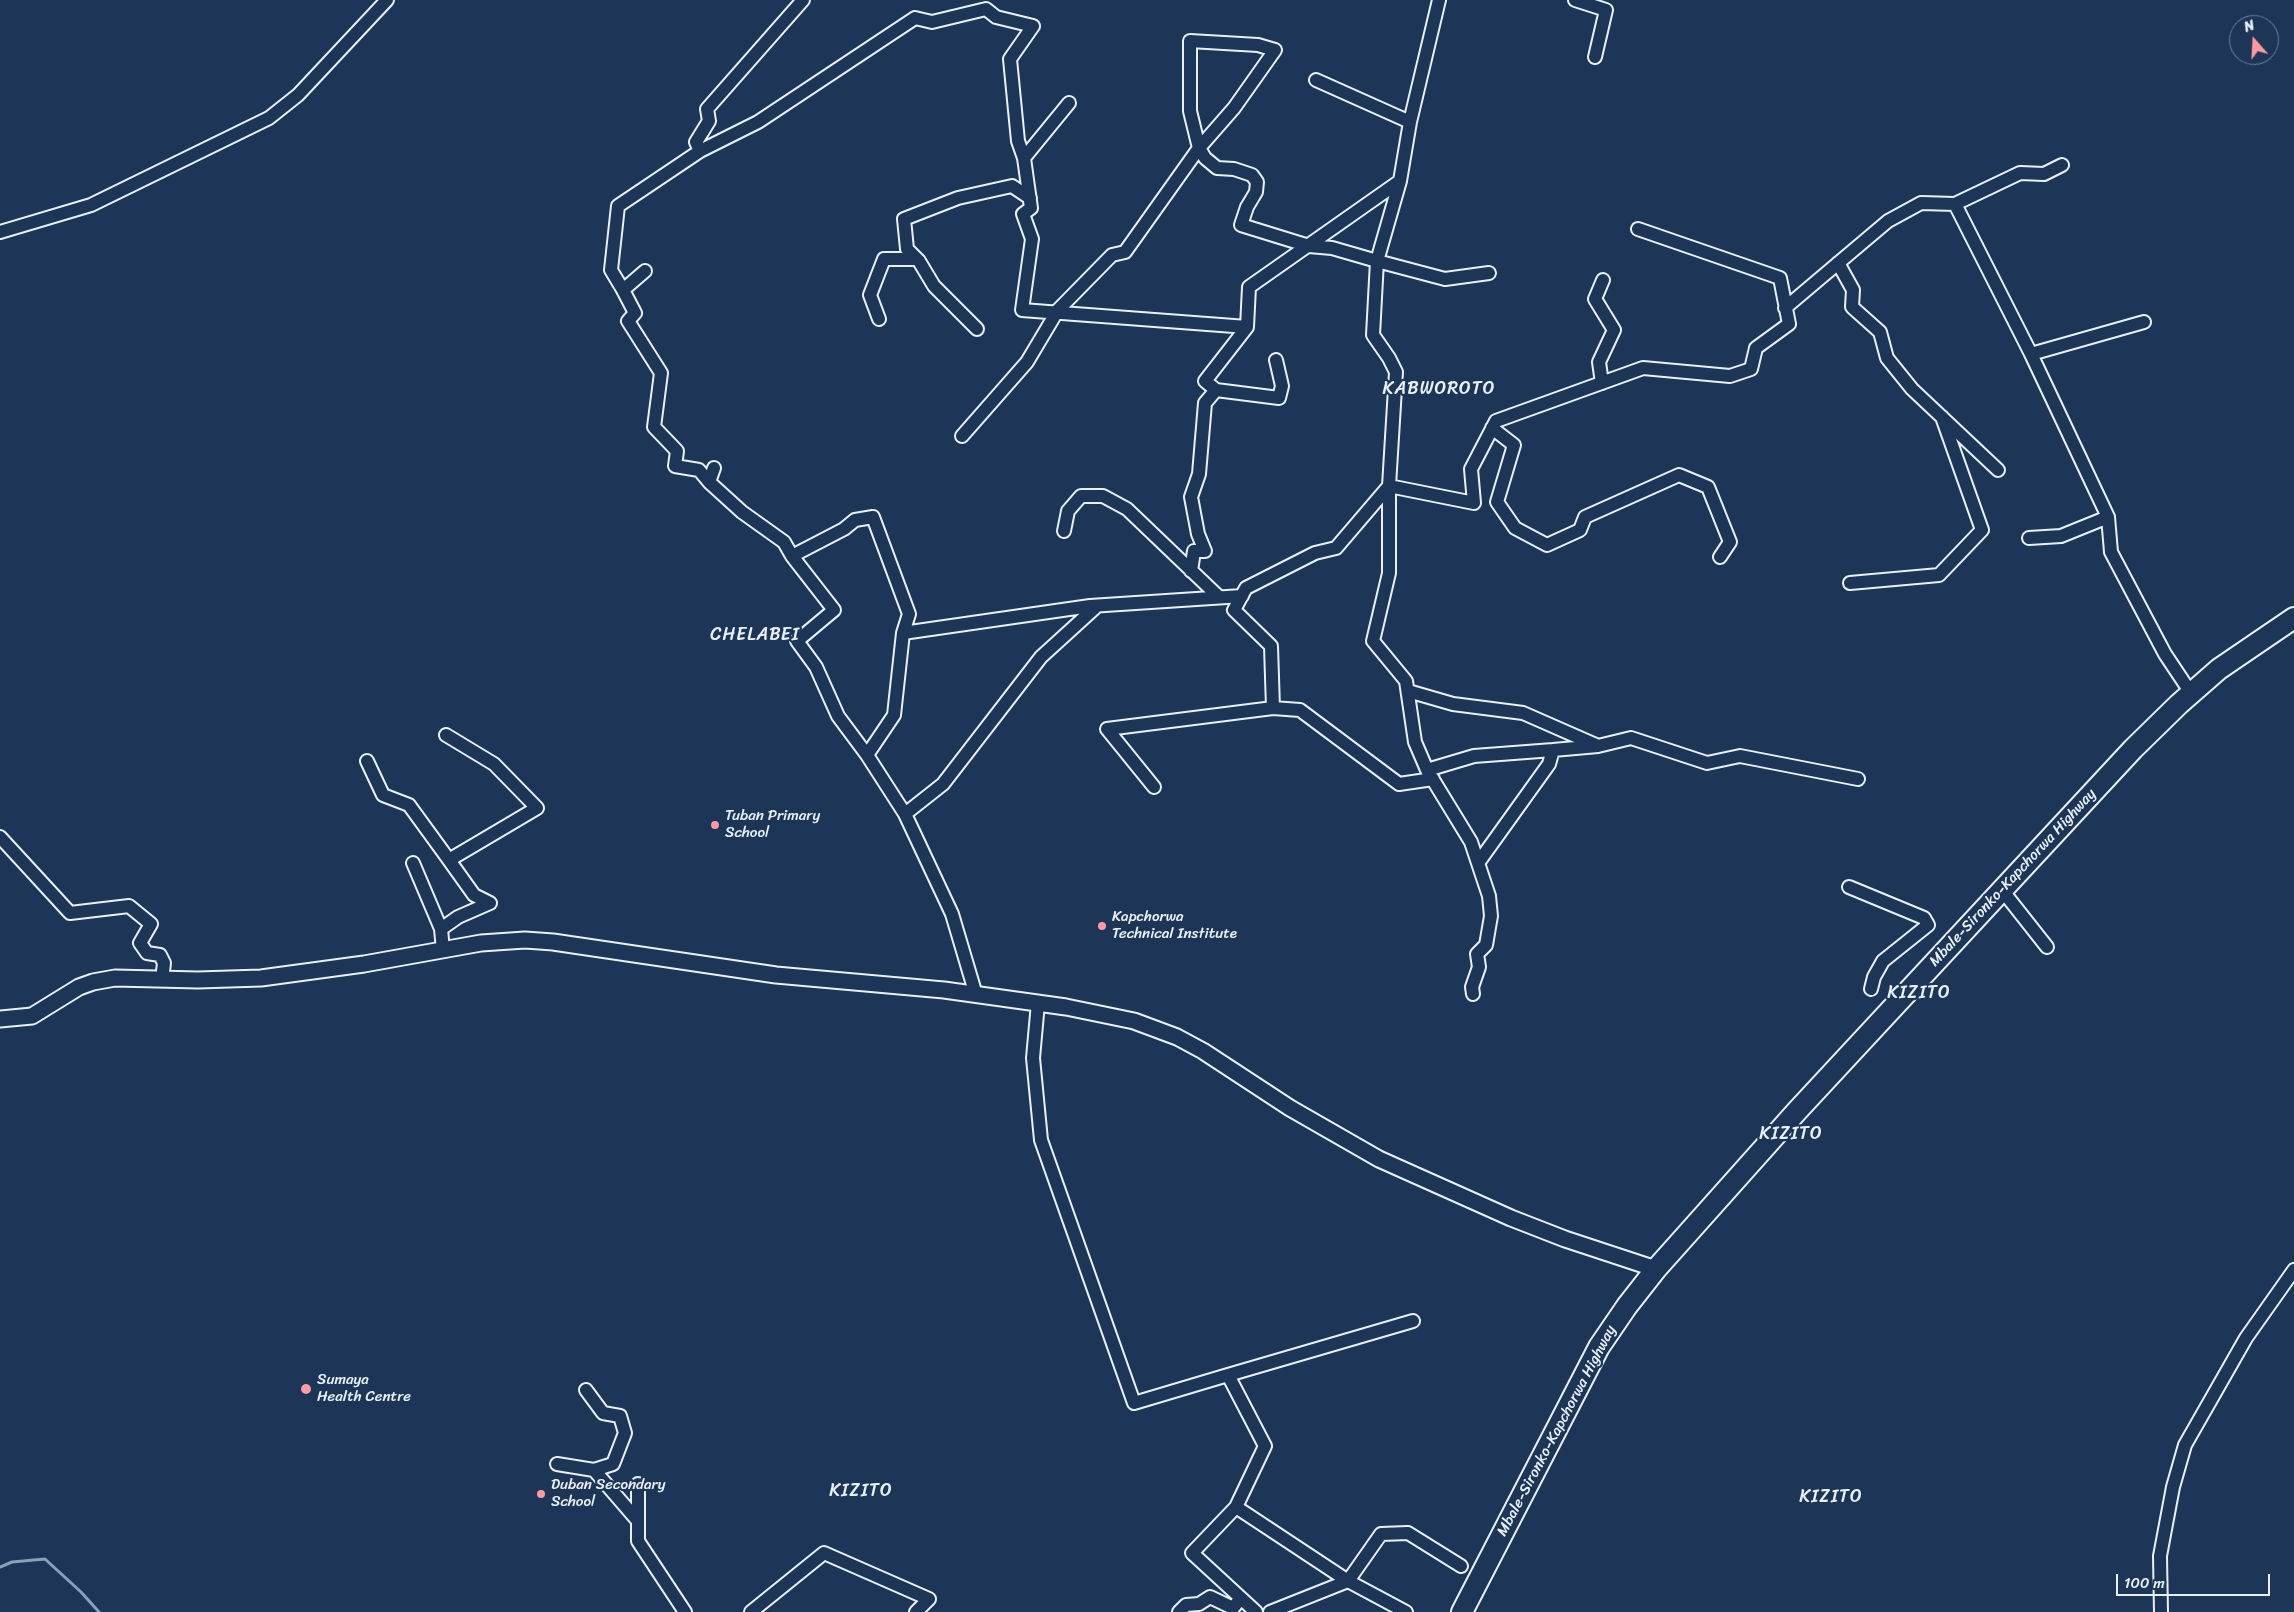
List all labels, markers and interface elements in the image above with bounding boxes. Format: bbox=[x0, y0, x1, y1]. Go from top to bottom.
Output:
text: N bbox=[2241, 13, 2258, 40]
north arrow bbox=[2229, 15, 2279, 65]
district label: KABWOROTO bbox=[1381, 378, 1497, 400]
district label: CHELABEI bbox=[709, 624, 801, 646]
street label: Mbale-Sironko-Kapchorwa Highway bbox=[1926, 785, 2100, 971]
place label: Tuban Primary School bbox=[725, 807, 820, 842]
marker: Tuban Primary School bbox=[709, 819, 721, 831]
place label: Kapchorwa Technical Institute bbox=[1112, 908, 1237, 943]
marker: Kapchorwa Technical Institute bbox=[1096, 920, 1108, 932]
district label: KIZITO bbox=[1888, 982, 1950, 1004]
district label: KIZITO bbox=[1760, 1123, 1822, 1145]
street label: Mbale-Sironko-Kapchorwa Highway bbox=[1494, 1322, 1620, 1540]
place label: Sumaya Health Centre bbox=[317, 1371, 411, 1406]
marker: Sumaya Health Centre bbox=[299, 1382, 313, 1396]
place label: Duban Secondary School bbox=[551, 1476, 665, 1511]
district label: KIZITO bbox=[830, 1480, 892, 1502]
district label: KIZITO bbox=[1800, 1486, 1862, 1508]
marker: Duban Secondary School bbox=[535, 1488, 547, 1500]
scale bar bbox=[2119, 1564, 2273, 1596]
text: 100 m bbox=[2124, 1570, 2165, 1596]

